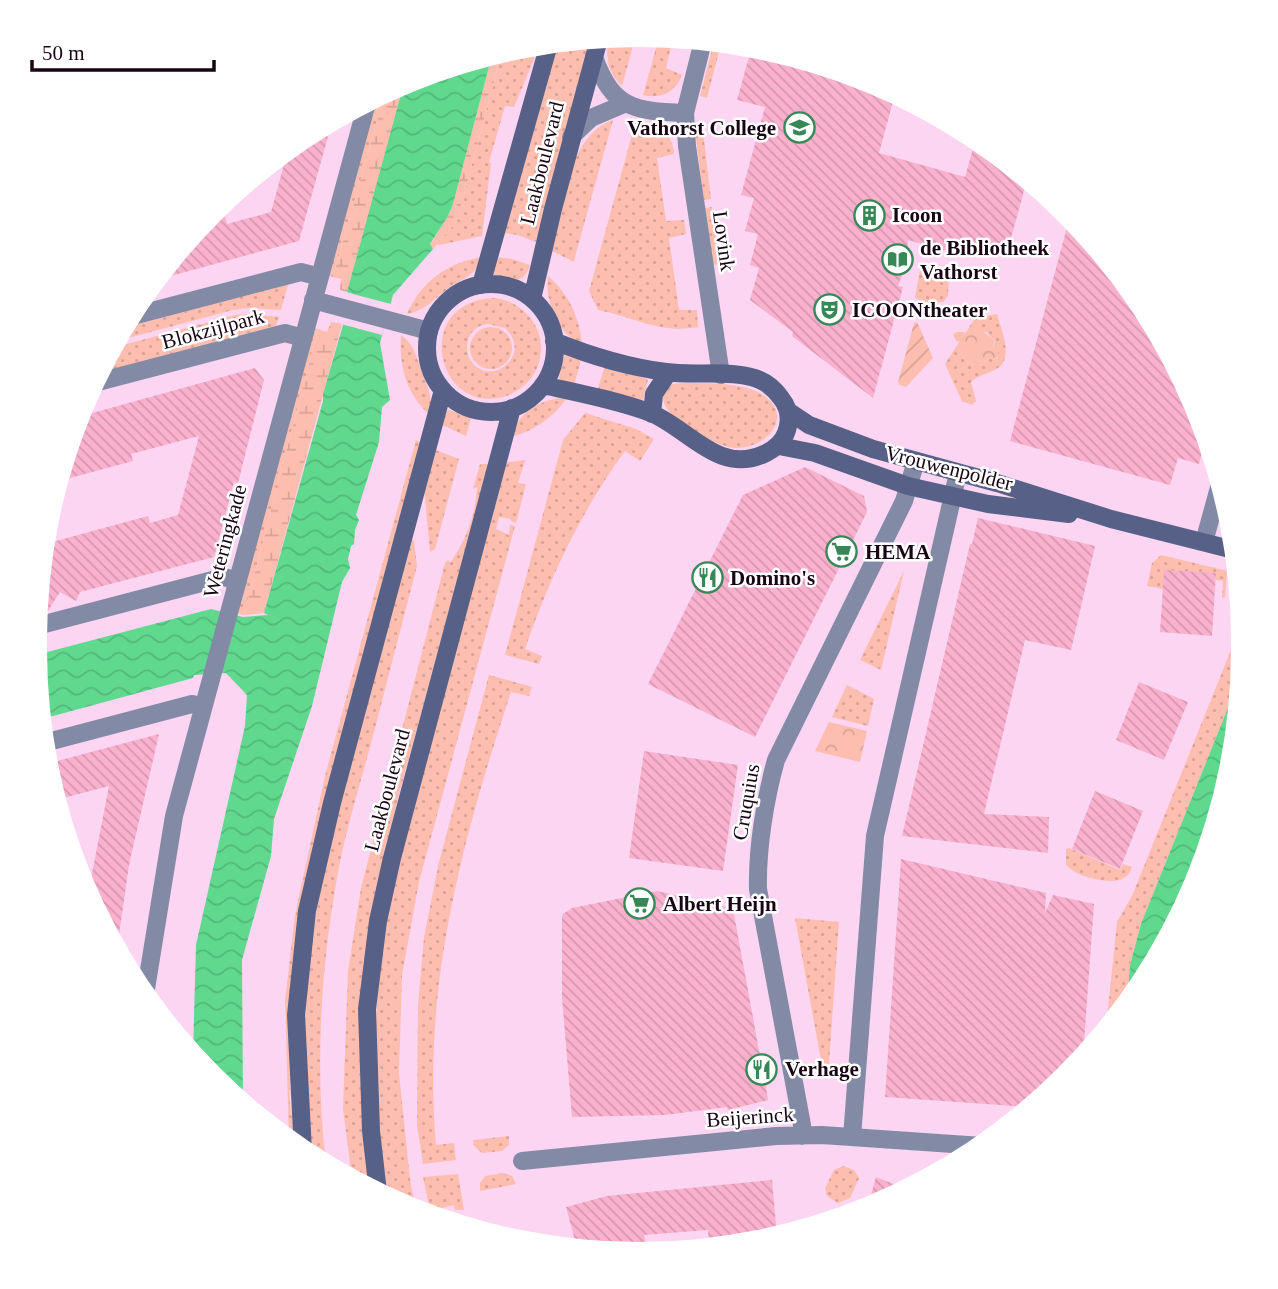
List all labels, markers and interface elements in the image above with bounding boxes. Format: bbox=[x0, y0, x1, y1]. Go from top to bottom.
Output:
scale bar bbox=[32, 28, 214, 72]
text: 50 m bbox=[42, 41, 85, 65]
street label: Laakboulevard bbox=[515, 99, 569, 227]
school or university icon: Vathorst College bbox=[782, 111, 816, 145]
place label: Vathorst College bbox=[627, 116, 776, 140]
building icon: Icoon bbox=[852, 198, 886, 232]
place label: Icoon bbox=[892, 203, 942, 227]
street label: Lovink bbox=[708, 209, 740, 273]
place label: de Bibliotheek Vathorst bbox=[920, 236, 1049, 284]
library icon: de Bibliotheek Vathorst bbox=[880, 243, 914, 277]
theatre icon: ICOONtheater bbox=[812, 293, 846, 327]
place label: ICOONtheater bbox=[852, 298, 987, 322]
street label: Blokzijlpark bbox=[159, 304, 267, 354]
street label: Vrouwenpolder bbox=[883, 441, 1015, 495]
street label: Weteringkade bbox=[198, 482, 252, 600]
supermarket icon: HEMA bbox=[825, 535, 859, 569]
place label: HEMA bbox=[865, 540, 931, 564]
restaurant icon: Domino's bbox=[690, 561, 724, 595]
place label: Domino's bbox=[730, 566, 815, 590]
street label: Laakboulevard bbox=[359, 726, 415, 854]
street label: Cruquius bbox=[727, 762, 765, 842]
supermarket icon: Albert Heijn bbox=[623, 887, 657, 921]
place label: Albert Heijn bbox=[663, 892, 777, 916]
restaurant icon: Verhage bbox=[745, 1052, 779, 1086]
place label: Verhage bbox=[785, 1057, 859, 1081]
street label: Beijerinck bbox=[706, 1102, 795, 1132]

